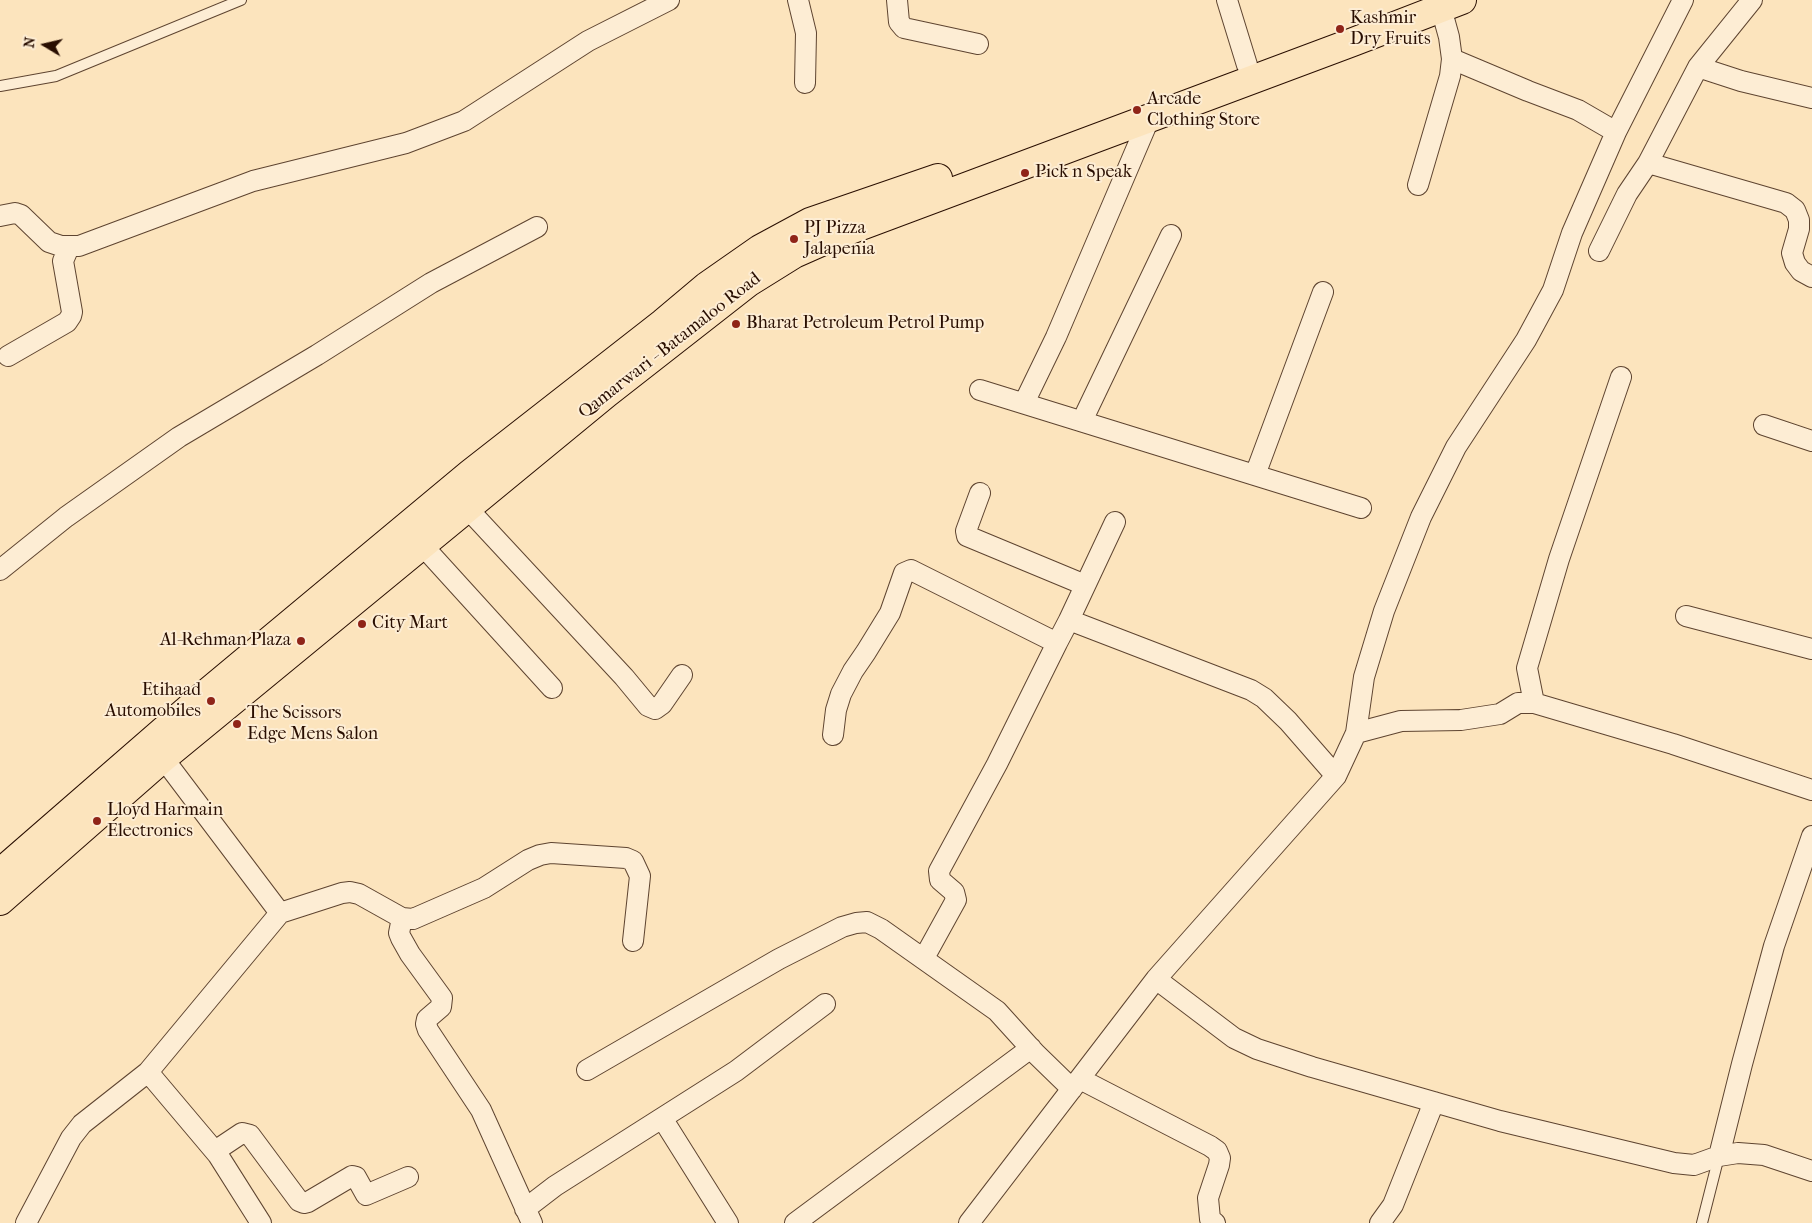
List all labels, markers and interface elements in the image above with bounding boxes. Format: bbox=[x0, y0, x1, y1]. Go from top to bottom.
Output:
place label: Kashmir Dry Fruits bbox=[1350, 8, 1431, 50]
north arrow bbox=[20, 20, 70, 70]
marker: Kashmir Dry Fruits bbox=[1334, 23, 1346, 35]
text: N bbox=[20, 36, 39, 49]
place label: Arcade Clothing Store bbox=[1147, 89, 1260, 132]
marker: Arcade Clothing Store bbox=[1131, 104, 1143, 116]
place label: Pick n Speak bbox=[1035, 162, 1132, 184]
marker: Pick n Speak bbox=[1019, 167, 1031, 179]
place label: PJ Pizza Jalapenia bbox=[804, 218, 875, 260]
marker: PJ Pizza Jalapenia bbox=[788, 233, 800, 245]
street label: Qamarwari - Batamaloo Road bbox=[575, 268, 765, 424]
place label: Bharat Petroleum Petrol Pump bbox=[746, 313, 984, 335]
marker: Bharat Petroleum Petrol Pump bbox=[730, 318, 742, 330]
place label: City Mart bbox=[372, 613, 448, 635]
marker: City Mart bbox=[356, 618, 368, 630]
place label: Al-Rehman Plaza bbox=[160, 630, 291, 652]
marker: Al-Rehman Plaza bbox=[295, 635, 307, 647]
place label: Etihaad Automobiles bbox=[105, 680, 201, 722]
marker: Etihaad Automobiles bbox=[205, 695, 217, 707]
place label: The Scissors Edge Mens Salon bbox=[247, 703, 378, 746]
marker: The Scissors Edge Mens Salon bbox=[231, 718, 243, 730]
place label: Lloyd Harmain Electronics bbox=[107, 800, 223, 842]
marker: Lloyd Harmain Electronics bbox=[91, 815, 103, 827]

